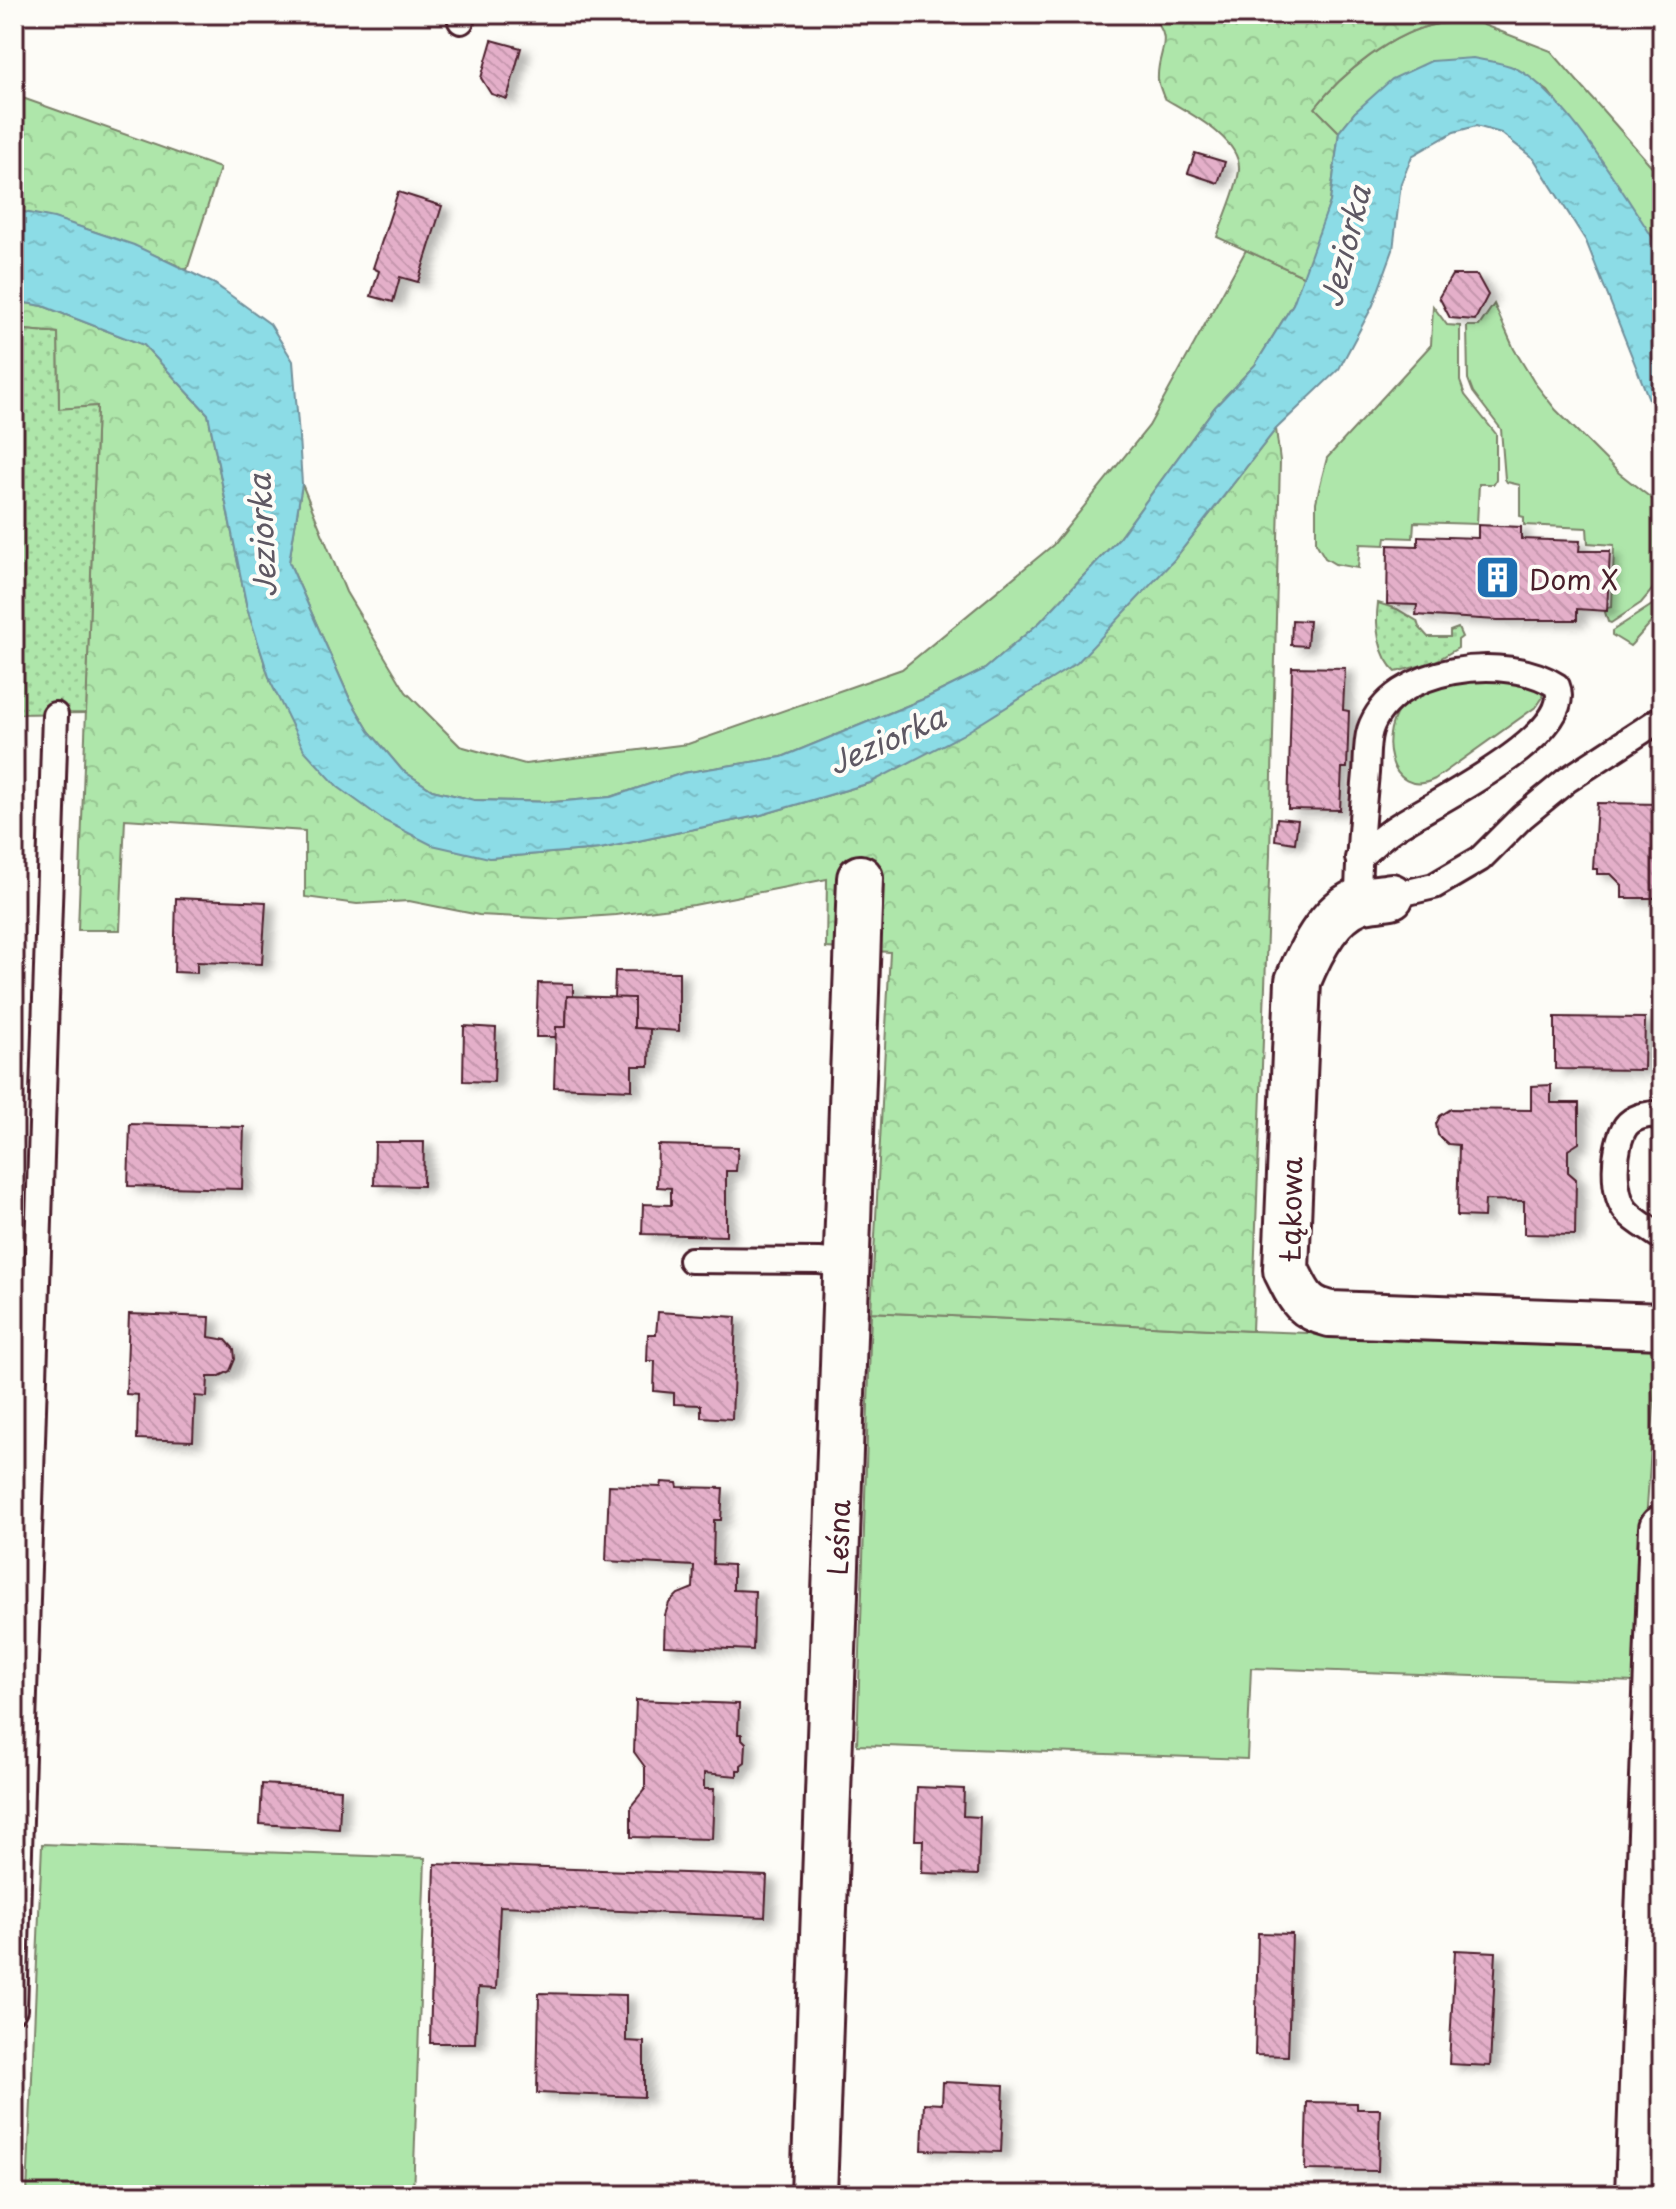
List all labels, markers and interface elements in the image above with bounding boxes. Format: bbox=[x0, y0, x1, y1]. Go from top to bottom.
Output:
water label: Jeziorka bbox=[1307, 179, 1381, 312]
water label: Jeziorka bbox=[235, 472, 287, 599]
building icon: Dom X bbox=[1474, 554, 1522, 602]
place label: Dom X bbox=[1529, 557, 1618, 600]
water label: Jeziorka bbox=[820, 693, 953, 785]
street label: Łąkowa bbox=[1268, 1156, 1312, 1262]
street label: Leśna bbox=[814, 1498, 860, 1576]

